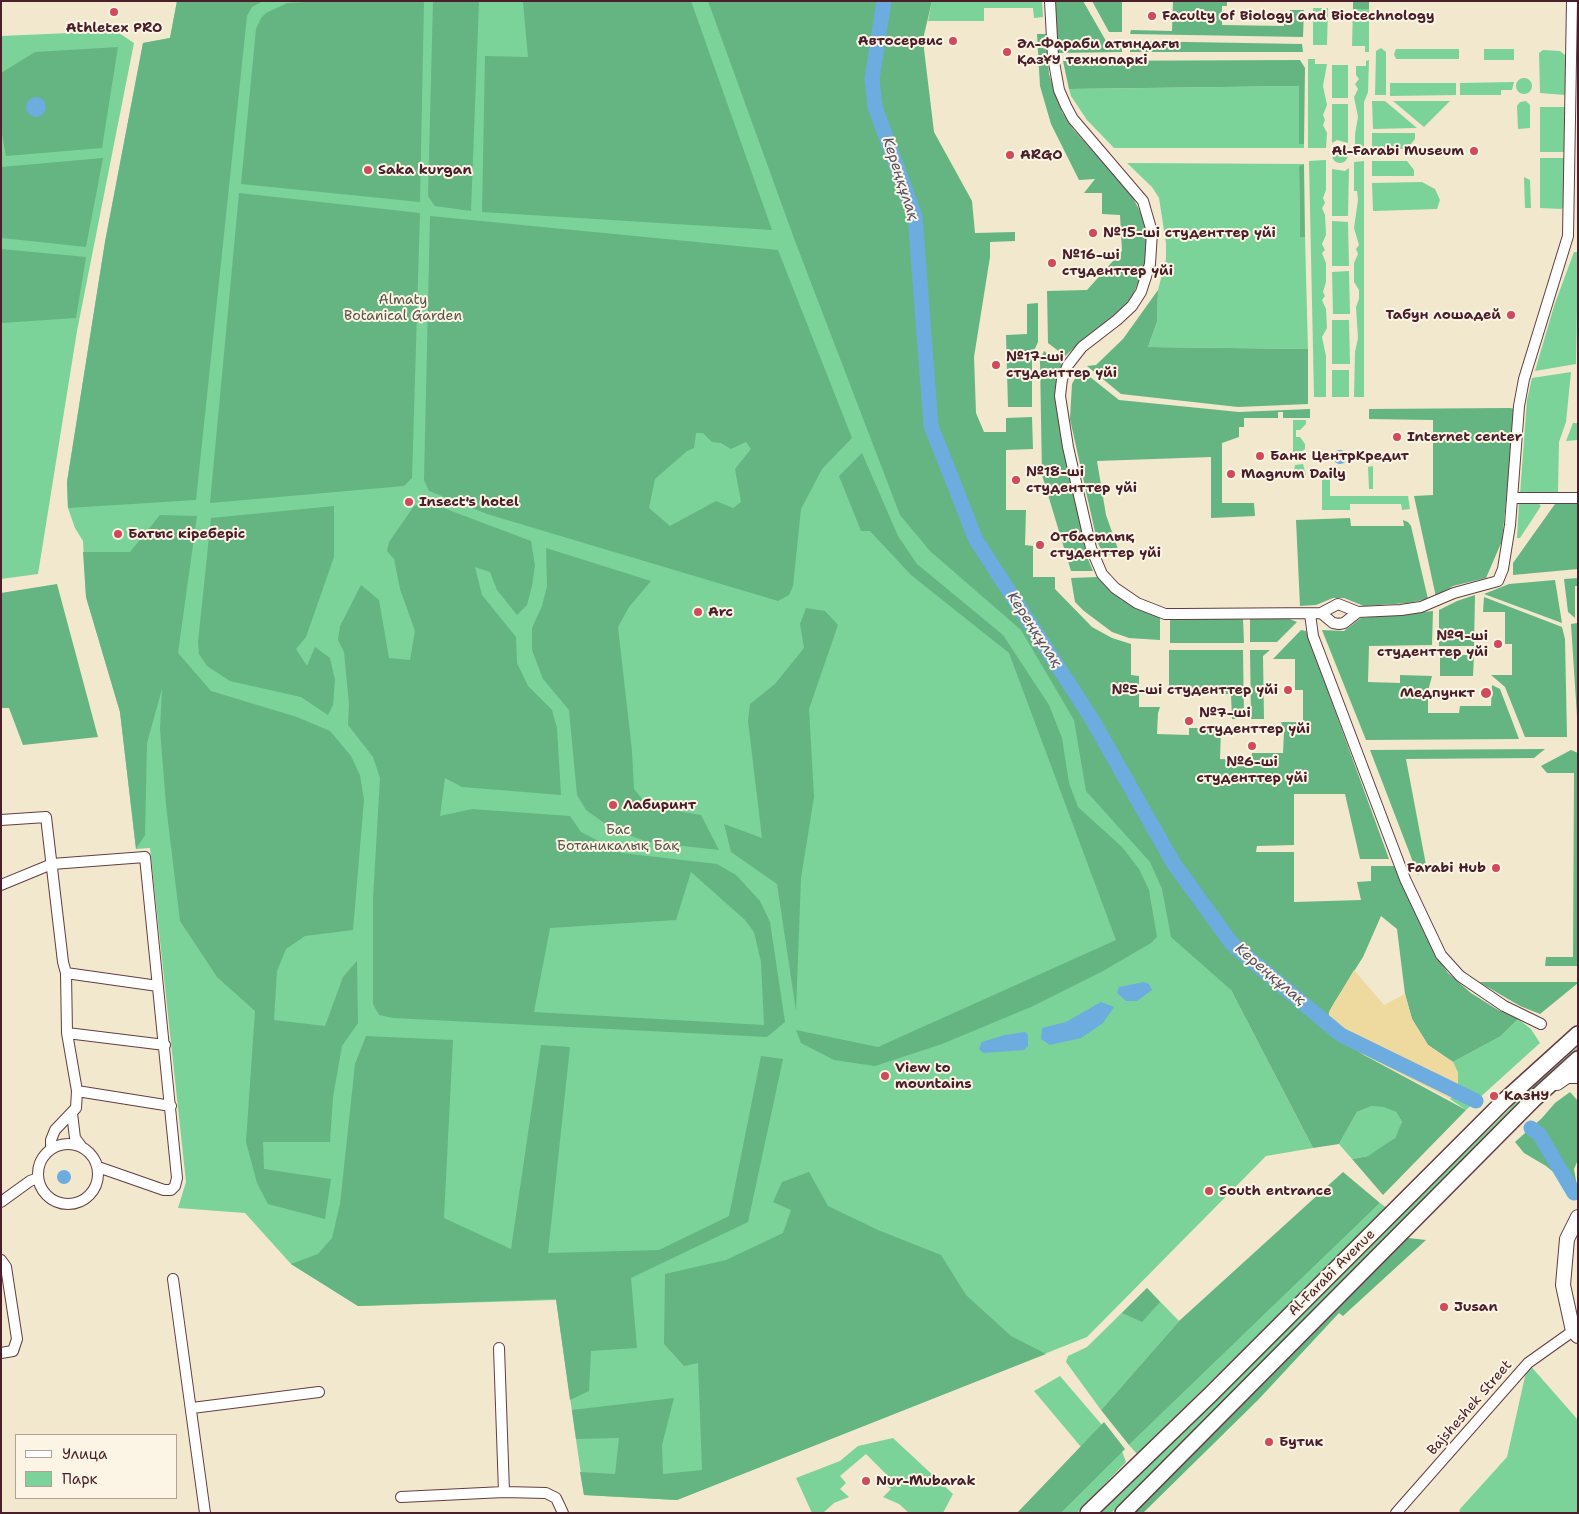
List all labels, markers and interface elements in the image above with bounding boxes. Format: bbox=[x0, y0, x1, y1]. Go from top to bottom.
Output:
marker: Athletex PRO bbox=[108, 6, 120, 18]
place label: Faculty of Biology and Biotechnology bbox=[1162, 8, 1434, 24]
marker: Faculty of Biology and Biotechnology bbox=[1146, 10, 1158, 22]
place label: Athletex PRO bbox=[66, 20, 162, 36]
place label: Автосервис bbox=[858, 33, 943, 49]
marker: Автосервис bbox=[947, 35, 959, 47]
place label: Әл-Фараби атындағы ҚазҰУ технопаркі bbox=[1017, 36, 1179, 68]
marker: Әл-Фараби атындағы ҚазҰУ технопаркі bbox=[1001, 46, 1013, 58]
water label: Кереңқұлақ bbox=[878, 135, 922, 223]
place label: Al-Farabi Museum bbox=[1331, 143, 1464, 159]
marker: Al-Farabi Museum bbox=[1468, 145, 1480, 157]
place label: ARGO bbox=[1020, 147, 1062, 163]
marker: ARGO bbox=[1004, 149, 1016, 161]
place label: Saka kurgan bbox=[378, 162, 472, 178]
marker: Saka kurgan bbox=[362, 164, 374, 176]
place label: №15-ші студенттер үйі bbox=[1103, 225, 1276, 241]
marker: №15-ші студенттер үйі bbox=[1087, 227, 1099, 239]
place label: №16-ші студенттер үйі bbox=[1062, 247, 1173, 280]
marker: №16-ші студенттер үйі bbox=[1046, 257, 1058, 269]
park label: Almaty Botanical Garden bbox=[344, 292, 462, 324]
place label: Табун лошадей bbox=[1386, 307, 1501, 323]
marker: Табун лошадей bbox=[1505, 309, 1517, 321]
place label: №17-ші студенттер үйі bbox=[1006, 349, 1117, 382]
marker: №17-ші студенттер үйі bbox=[990, 359, 1002, 371]
place label: Internet center bbox=[1407, 429, 1522, 445]
marker: Internet center bbox=[1391, 431, 1403, 443]
place label: Банк ЦентрКредит bbox=[1270, 448, 1409, 464]
marker: Банк ЦентрКредит bbox=[1254, 450, 1266, 462]
place label: №18-ші студенттер үйі bbox=[1026, 464, 1137, 497]
place label: Magnum Daily bbox=[1241, 466, 1346, 482]
marker: Magnum Daily bbox=[1225, 468, 1237, 480]
marker: №18-ші студенттер үйі bbox=[1010, 474, 1022, 486]
place label: Insect's hotel bbox=[419, 494, 519, 510]
marker: Insect's hotel bbox=[403, 496, 415, 508]
place label: Батыс кіреберіс bbox=[128, 526, 245, 542]
marker: Батыс кіреберіс bbox=[112, 528, 124, 540]
place label: Отбасылық студенттер үйі bbox=[1050, 529, 1161, 562]
marker: Отбасылық студенттер үйі bbox=[1034, 539, 1046, 551]
water label: Кереңқұлақ bbox=[1003, 589, 1065, 671]
place label: Arc bbox=[708, 604, 733, 620]
marker: Arc bbox=[692, 606, 704, 618]
place label: №9-ші студенттер үйі bbox=[1377, 628, 1488, 660]
marker: №9-ші студенттер үйі bbox=[1492, 638, 1504, 650]
place label: №5-ші студенттер үйі bbox=[1112, 682, 1278, 698]
marker: №5-ші студенттер үйі bbox=[1282, 684, 1294, 696]
place label: Медпункт bbox=[1400, 685, 1475, 701]
marker: Медпункт bbox=[1479, 686, 1493, 700]
place label: №7-ші студенттер үйі bbox=[1199, 705, 1310, 738]
marker: №7-ші студенттер үйі bbox=[1183, 715, 1195, 727]
marker: №6-ші студенттер үйі bbox=[1246, 740, 1258, 752]
place label: №6-ші студенттер үйі bbox=[1196, 754, 1308, 786]
place label: Лабиринт bbox=[623, 797, 696, 813]
marker: Лабиринт bbox=[607, 799, 619, 811]
park label: Бас Ботаникалық Бақ bbox=[557, 822, 679, 854]
place label: Farabi Hub bbox=[1407, 860, 1486, 876]
marker: Farabi Hub bbox=[1490, 862, 1502, 874]
water label: Кереңқұлақ bbox=[1231, 940, 1309, 1010]
place label: View to mountains bbox=[895, 1060, 972, 1092]
marker: View to mountains bbox=[879, 1070, 891, 1082]
place label: КазНУ bbox=[1504, 1088, 1549, 1104]
marker: КазНУ bbox=[1488, 1090, 1500, 1102]
place label: South entrance bbox=[1219, 1183, 1332, 1199]
marker: South entrance bbox=[1203, 1185, 1215, 1197]
street label: Al-Farabi Avenue bbox=[1285, 1226, 1379, 1320]
place label: Jusan bbox=[1454, 1299, 1498, 1315]
marker: Jusan bbox=[1438, 1301, 1450, 1313]
street label: Bajsheshek Street bbox=[1424, 1357, 1516, 1459]
legend bbox=[15, 1434, 178, 1499]
place label: Бутик bbox=[1279, 1434, 1323, 1450]
marker: Бутик bbox=[1263, 1436, 1275, 1448]
text: Улица bbox=[62, 1444, 107, 1464]
text: Парк bbox=[62, 1469, 98, 1489]
place label: Nur-Mubarak bbox=[876, 1473, 976, 1489]
marker: Nur-Mubarak bbox=[860, 1475, 872, 1487]

